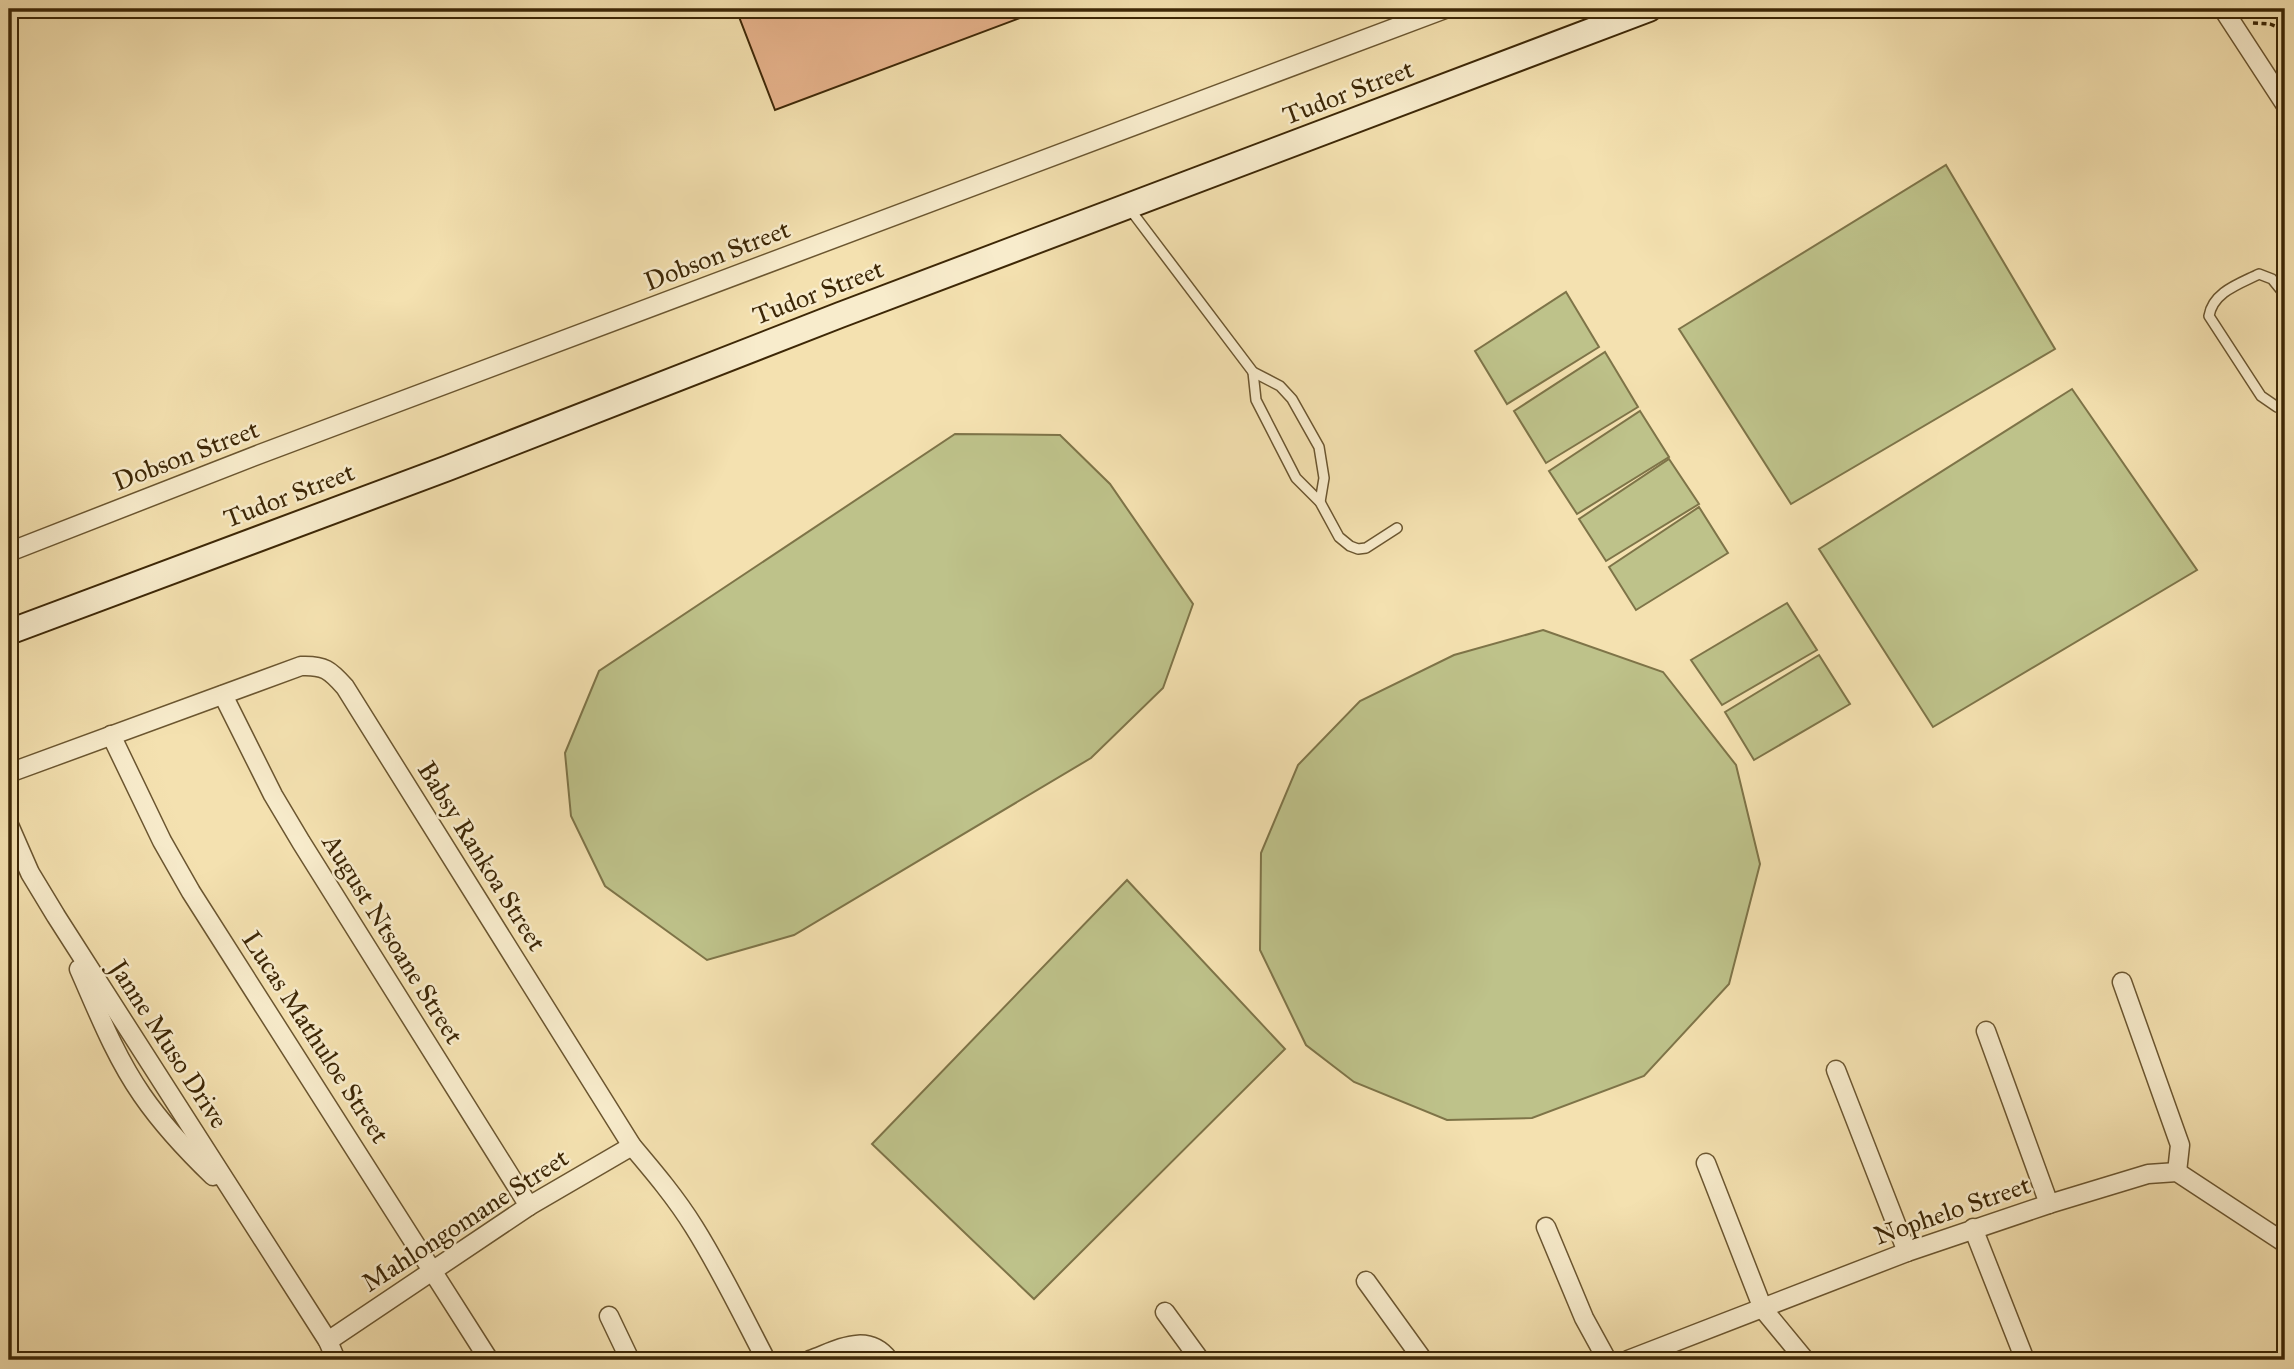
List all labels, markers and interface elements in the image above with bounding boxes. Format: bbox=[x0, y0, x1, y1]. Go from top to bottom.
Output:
street label: Tudor Street bbox=[1278, 52, 1418, 132]
street label: Dobson Street bbox=[640, 213, 794, 297]
street label: Tudor Street bbox=[748, 252, 888, 332]
street label: Dobson Street bbox=[109, 413, 263, 497]
street label: Tudor Street bbox=[219, 455, 359, 535]
street label: Babsy Rankoa Street bbox=[411, 755, 553, 957]
street label: August Ntsoane Street bbox=[315, 827, 470, 1050]
street label: Lucas Mathuloe Street bbox=[235, 925, 397, 1149]
street label: Janne Muso Drive bbox=[101, 951, 235, 1134]
street label: Mahlongomane Street bbox=[356, 1141, 574, 1299]
street label: Nophelo Street bbox=[1870, 1168, 2034, 1252]

